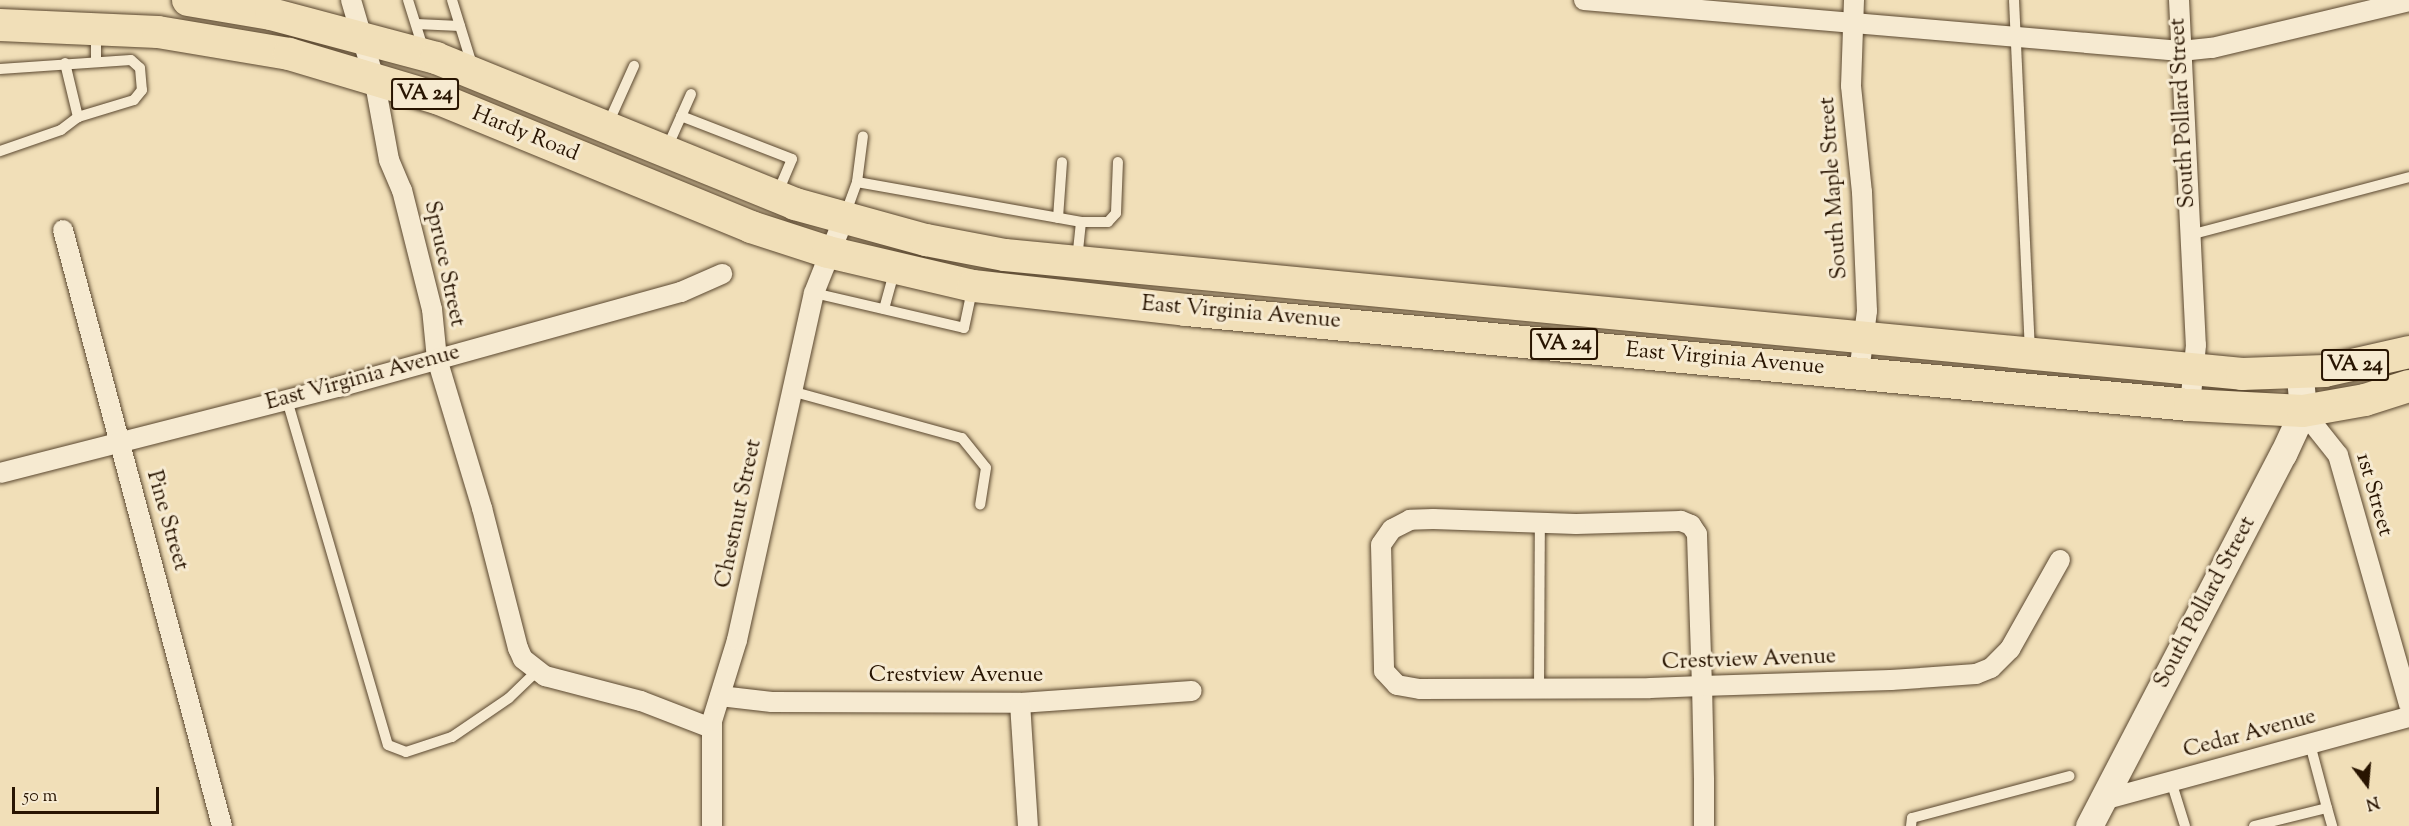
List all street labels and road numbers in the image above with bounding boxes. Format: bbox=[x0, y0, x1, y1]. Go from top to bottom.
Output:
street label: South Pollard Street bbox=[2166, 17, 2202, 209]
road number: VA 24 bbox=[390, 76, 460, 112]
street label: South Maple Street bbox=[1815, 96, 1855, 280]
street label: Hardy Road bbox=[468, 102, 582, 168]
street label: Spruce Street bbox=[417, 199, 469, 329]
street label: East Virginia Avenue bbox=[1140, 292, 1342, 336]
road number: VA 24 bbox=[1530, 326, 1598, 362]
street label: East Virginia Avenue bbox=[1624, 338, 1826, 382]
street label: East Virginia Avenue bbox=[263, 340, 463, 418]
road number: VA 24 bbox=[2320, 347, 2390, 383]
street label: Chestnut Street bbox=[711, 437, 769, 591]
street label: 1st Street bbox=[2349, 450, 2397, 540]
street label: Pine Street bbox=[139, 468, 193, 574]
street label: South Pollard Street bbox=[2150, 513, 2262, 693]
street label: Crestview Avenue bbox=[1661, 645, 1837, 677]
street label: Crestview Avenue bbox=[869, 664, 1043, 690]
street label: Cedar Avenue bbox=[2181, 705, 2319, 765]

